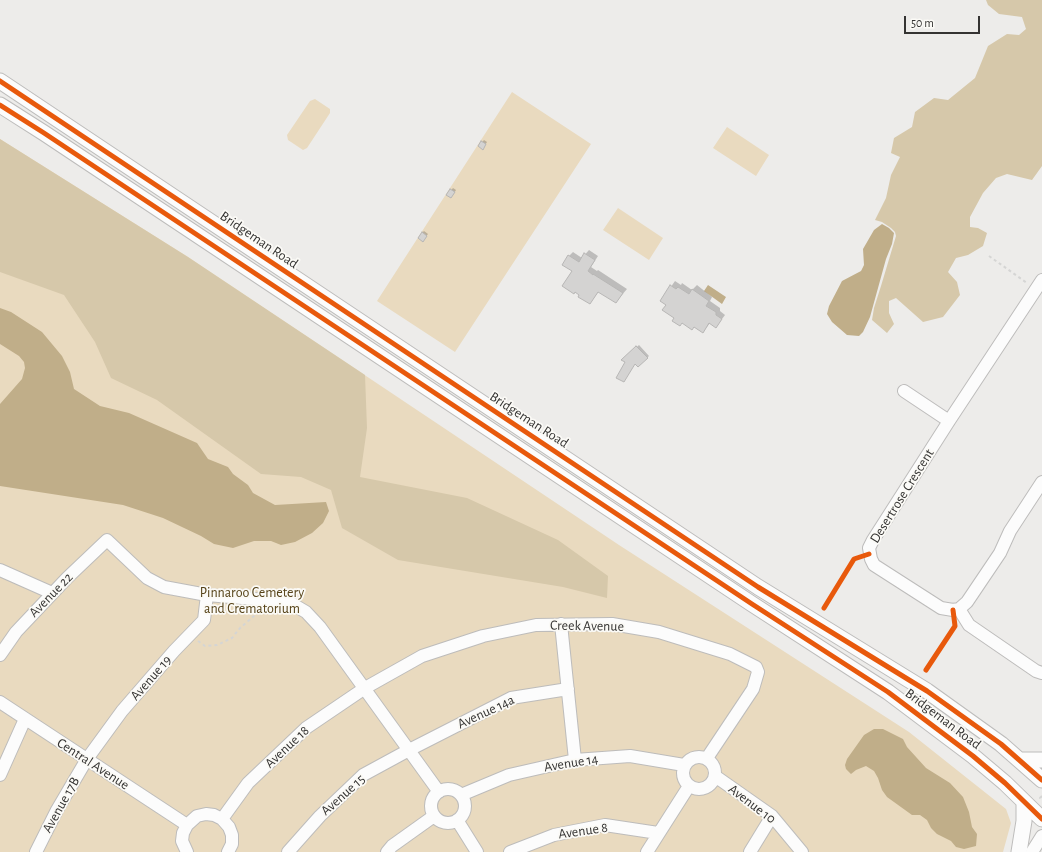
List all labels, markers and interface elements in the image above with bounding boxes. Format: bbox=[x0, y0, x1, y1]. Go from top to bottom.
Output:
scale bar bbox=[906, 8, 982, 34]
text: 50 m bbox=[911, 17, 934, 29]
street label: Bridgeman Road bbox=[217, 208, 301, 272]
street label: Bridgeman Road bbox=[486, 388, 572, 452]
street label: Desertrose Crescent bbox=[866, 446, 938, 546]
street label: Avenue 22 bbox=[26, 569, 76, 621]
park label: Pinnaroo Cemetery and Crematorium bbox=[200, 585, 304, 618]
street label: Creek Avenue bbox=[550, 617, 624, 635]
street label: Avenue 19 bbox=[127, 652, 175, 704]
street label: Bridgeman Road bbox=[902, 685, 984, 753]
street label: Avenue 14a bbox=[455, 691, 517, 733]
street label: Avenue 18 bbox=[261, 722, 313, 772]
street label: Central Avenue bbox=[54, 734, 132, 794]
street label: Avenue 14 bbox=[543, 750, 599, 776]
street label: Avenue 15 bbox=[317, 771, 369, 819]
street label: Avenue 17B bbox=[39, 774, 83, 836]
street label: Avenue 10 bbox=[725, 781, 779, 827]
street label: Avenue 8 bbox=[557, 819, 609, 843]

